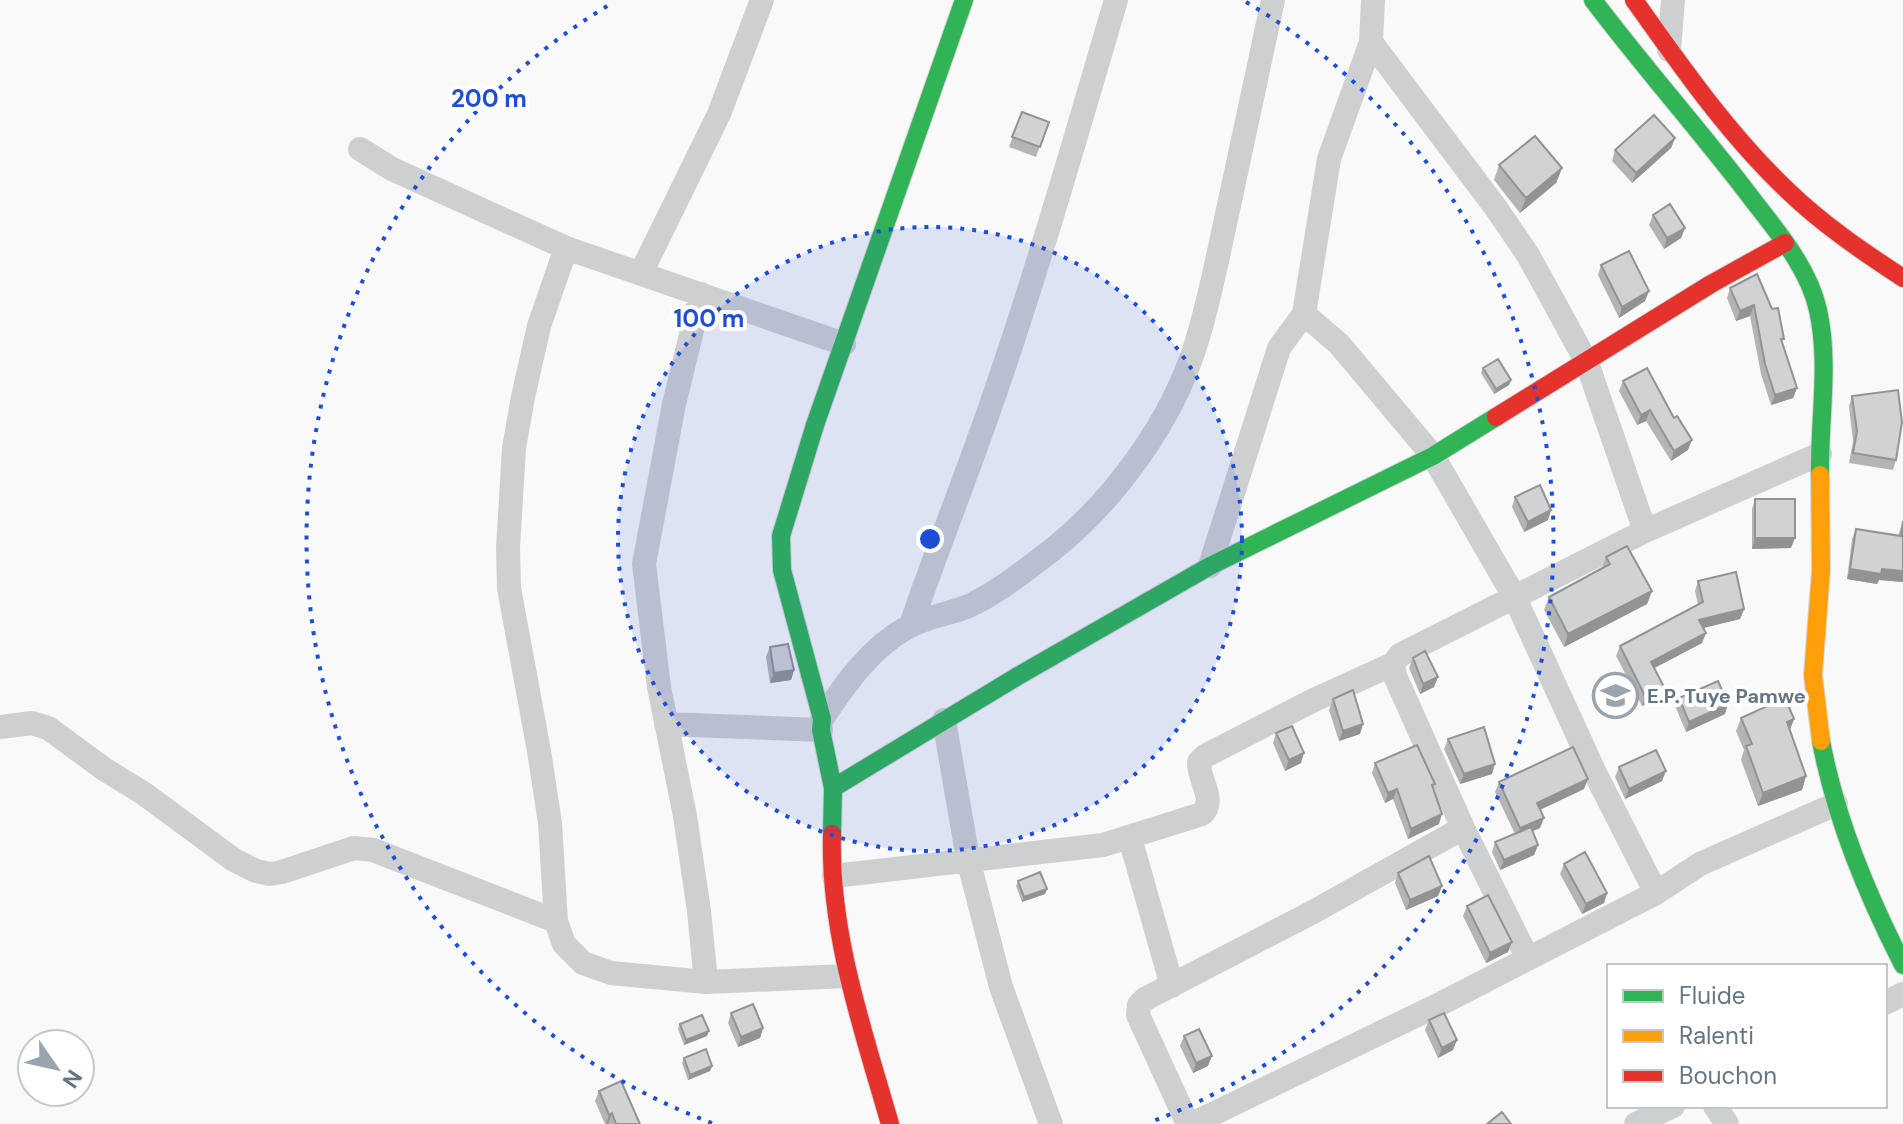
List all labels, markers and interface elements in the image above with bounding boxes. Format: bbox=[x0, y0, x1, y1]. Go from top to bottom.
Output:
text: 200 m bbox=[451, 83, 527, 114]
text: 100 m bbox=[674, 303, 744, 334]
centre of rings bbox=[916, 525, 944, 553]
school or university icon: E.P. Tuye Pamwe bbox=[1592, 672, 1640, 720]
place label: E.P. Tuye Pamwe bbox=[1647, 683, 1806, 709]
legend bbox=[1607, 964, 1887, 1108]
text: Fluide bbox=[1679, 980, 1745, 1011]
text: Ralenti bbox=[1679, 1020, 1754, 1051]
north arrow bbox=[16, 1028, 96, 1108]
text: Bouchon bbox=[1679, 1060, 1777, 1091]
text: N bbox=[56, 1064, 89, 1094]

